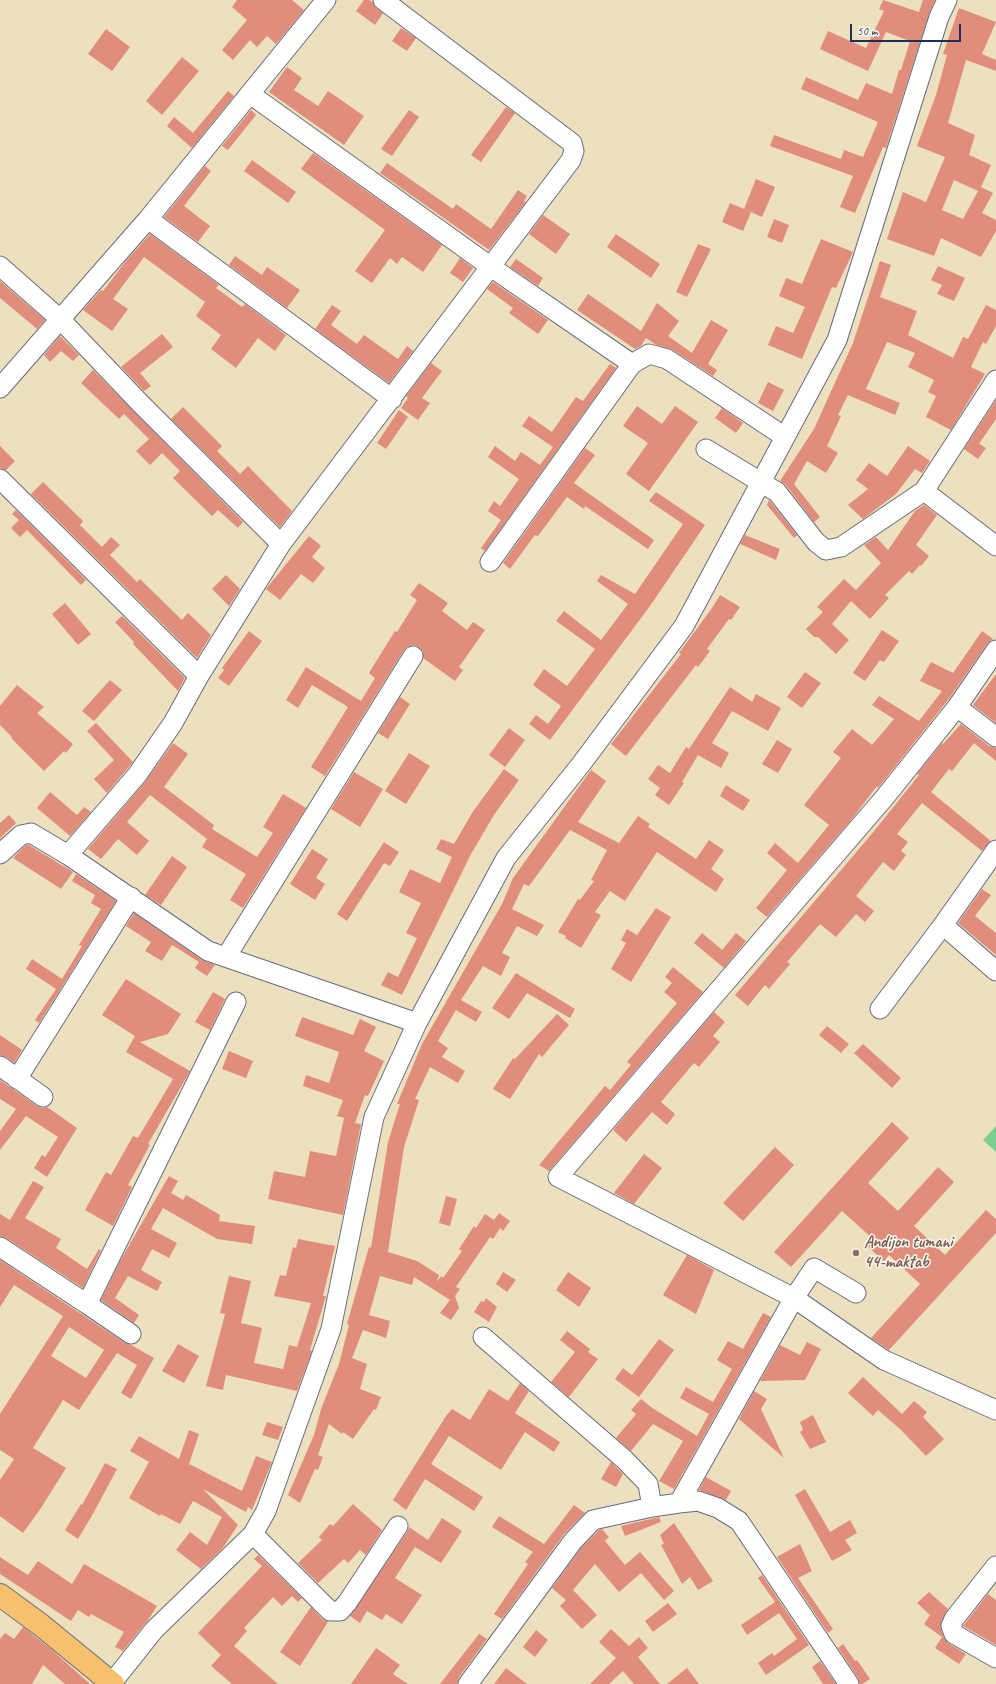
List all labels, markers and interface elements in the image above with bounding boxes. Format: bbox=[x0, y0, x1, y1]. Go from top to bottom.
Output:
scale bar bbox=[852, 16, 963, 42]
text: 50 m bbox=[857, 23, 877, 39]
place label: Andijon tumani 44-maktab bbox=[864, 1233, 953, 1273]
marker: Andijon tumani 44-maktab bbox=[851, 1248, 861, 1258]

